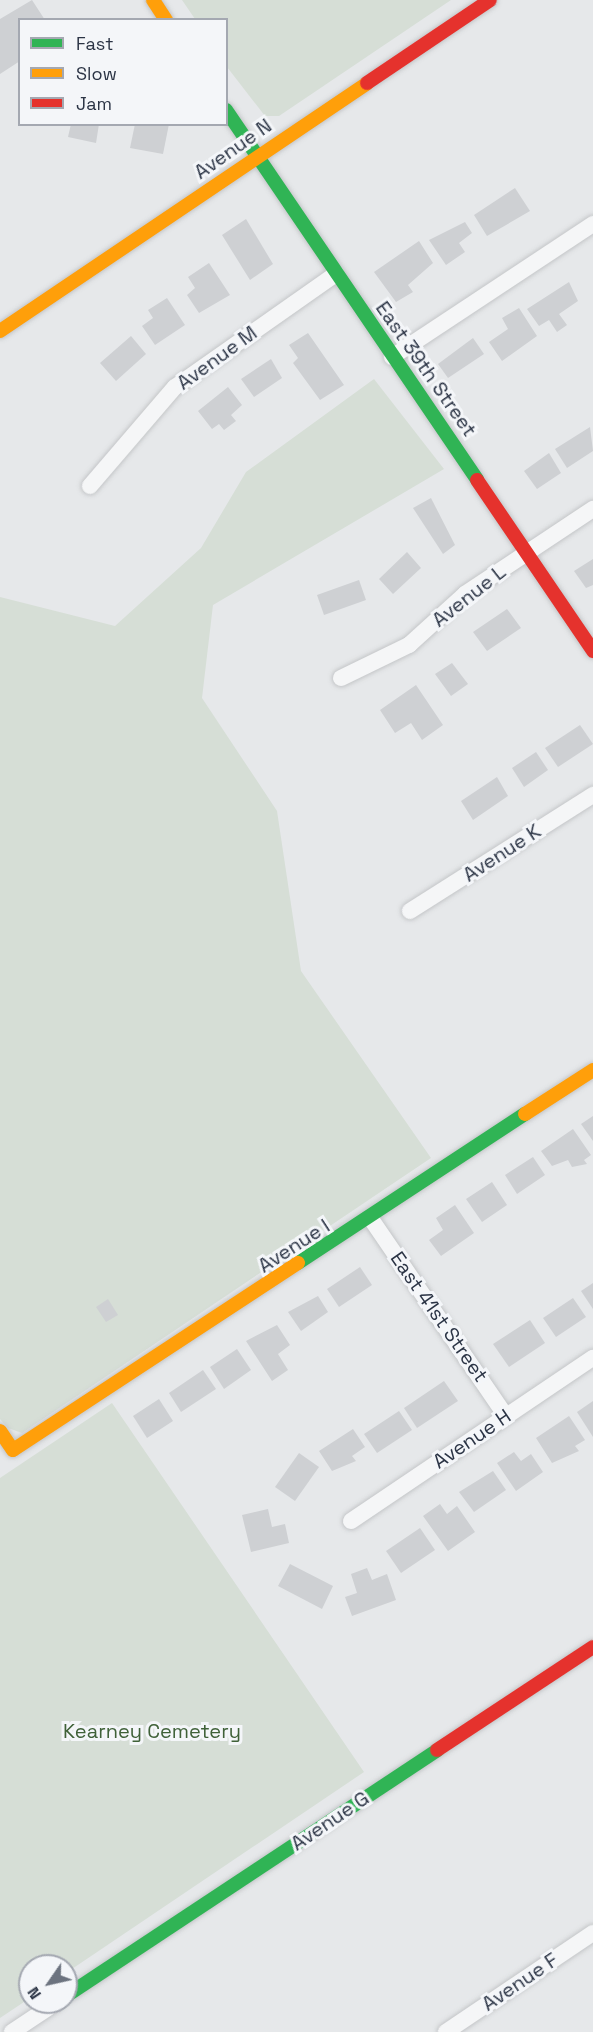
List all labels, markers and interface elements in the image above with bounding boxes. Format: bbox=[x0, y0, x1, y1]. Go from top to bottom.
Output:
legend bbox=[18, 18, 228, 126]
text: Fast bbox=[76, 32, 113, 55]
text: Slow bbox=[76, 62, 117, 85]
text: Jam bbox=[76, 92, 112, 115]
street label: Avenue N bbox=[190, 114, 276, 184]
street label: East 39th Street bbox=[370, 297, 482, 441]
street label: Avenue M bbox=[172, 321, 262, 395]
street label: Avenue L bbox=[427, 560, 511, 632]
street label: Avenue K bbox=[459, 819, 545, 887]
street label: Avenue I bbox=[254, 1214, 334, 1278]
street label: East 41st Street bbox=[385, 1247, 493, 1387]
street label: Avenue H bbox=[428, 1404, 516, 1474]
park label: Kearney Cemetery bbox=[63, 1719, 241, 1743]
street label: Avenue G bbox=[286, 1786, 374, 1856]
street label: Avenue F bbox=[477, 1948, 563, 2016]
north arrow bbox=[18, 1954, 78, 2014]
text: N bbox=[23, 1983, 46, 2004]

